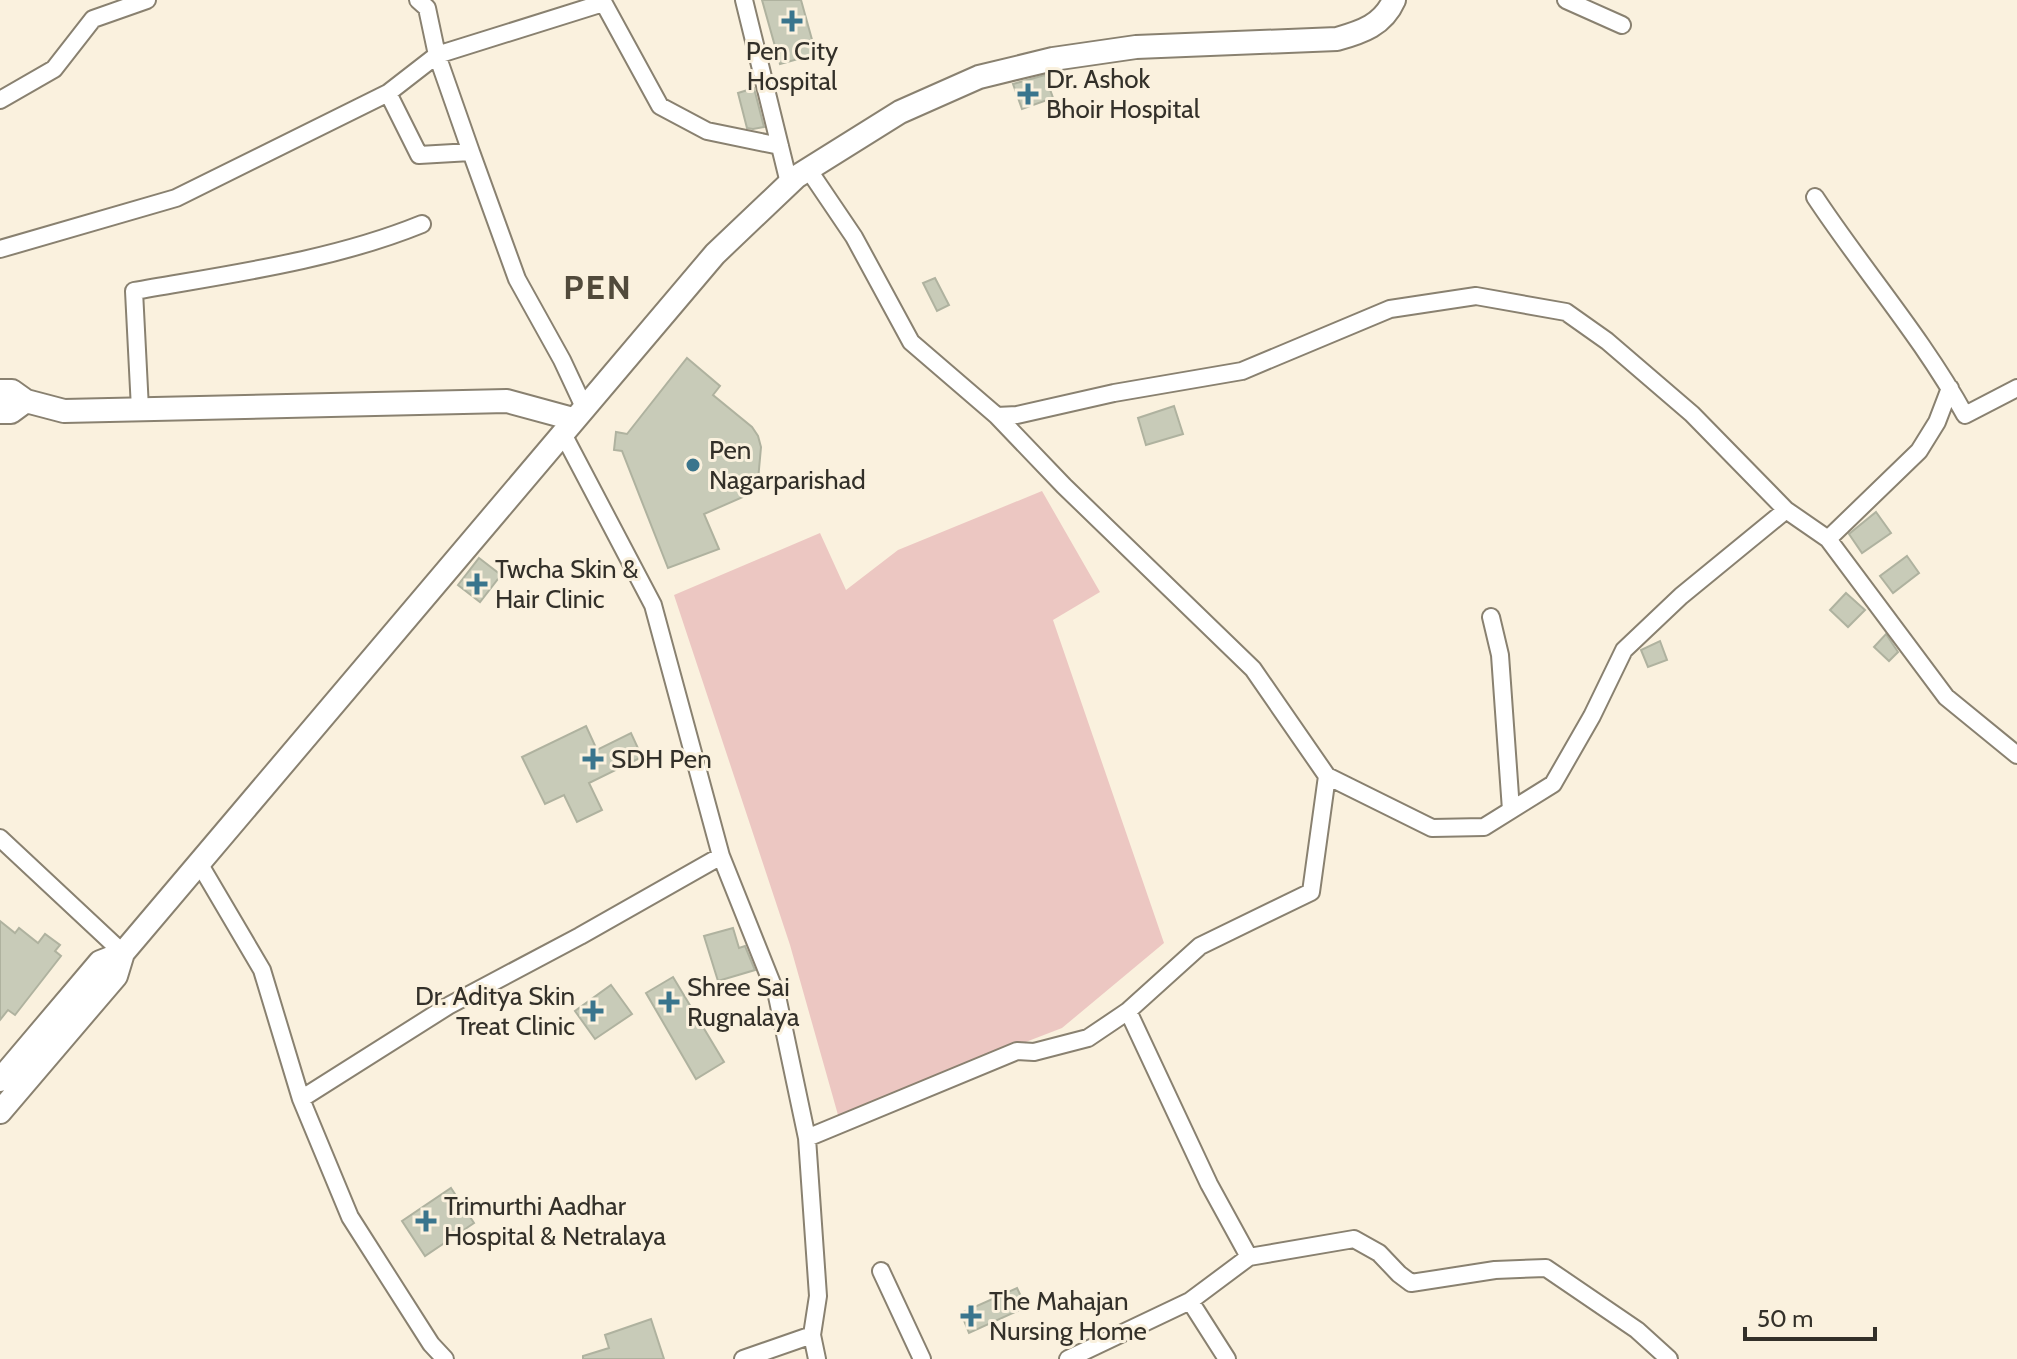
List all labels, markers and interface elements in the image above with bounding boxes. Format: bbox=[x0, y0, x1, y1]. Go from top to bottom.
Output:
marker: Pen City Hospital bbox=[781, 10, 803, 32]
place label: Pen City Hospital bbox=[746, 35, 838, 97]
place label: Dr. Ashok Bhoir Hospital bbox=[1046, 63, 1200, 125]
marker: Dr. Ashok Bhoir Hospital bbox=[1017, 83, 1039, 105]
district label: PEN bbox=[563, 266, 633, 308]
place label: Pen Nagarparishad bbox=[709, 434, 866, 496]
marker: Pen Nagarparishad bbox=[684, 456, 702, 474]
place label: Twcha Skin & Hair Clinic bbox=[495, 553, 638, 615]
marker: Twcha Skin & Hair Clinic bbox=[466, 573, 488, 595]
place label: SDH Pen bbox=[611, 743, 712, 775]
marker: SDH Pen bbox=[582, 748, 604, 770]
place label: Shree Sai Rugnalaya bbox=[687, 971, 800, 1033]
place label: Dr. Aditya Skin Treat Clinic bbox=[415, 980, 575, 1042]
marker: Shree Sai Rugnalaya bbox=[658, 991, 680, 1013]
marker: Dr. Aditya Skin Treat Clinic bbox=[582, 1000, 604, 1022]
place label: Trimurthi Aadhar Hospital & Netralaya bbox=[444, 1190, 667, 1252]
marker: Trimurthi Aadhar Hospital & Netralaya bbox=[415, 1210, 437, 1232]
place label: The Mahajan Nursing Home bbox=[989, 1285, 1147, 1347]
scale bar bbox=[1745, 1291, 1875, 1341]
text: 50 m bbox=[1757, 1304, 1813, 1333]
marker: The Mahajan Nursing Home bbox=[960, 1305, 982, 1327]

